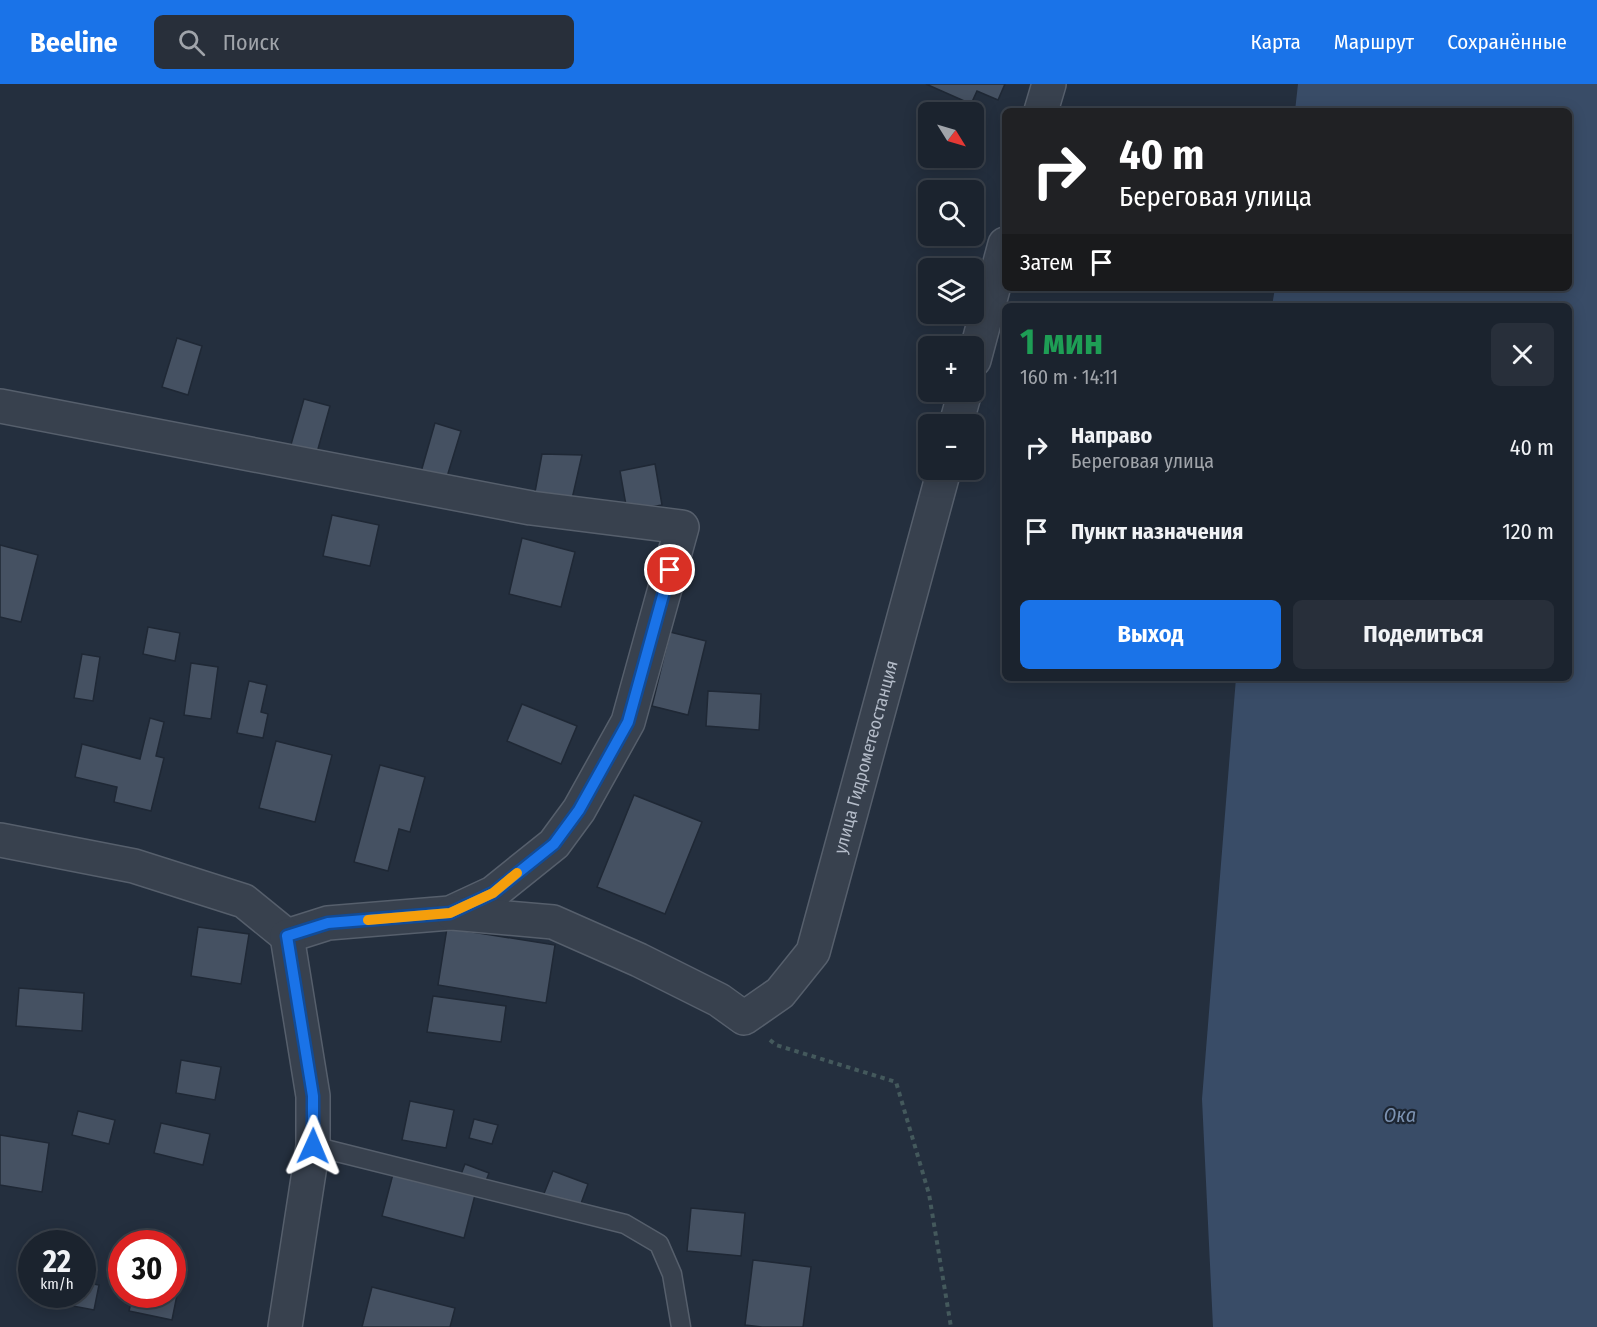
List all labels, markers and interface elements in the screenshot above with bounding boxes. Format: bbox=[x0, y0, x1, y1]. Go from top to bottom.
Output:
search box bbox=[154, 15, 574, 69]
text: Beeline bbox=[30, 26, 118, 59]
icon: search bbox=[175, 26, 208, 59]
text: Поиск bbox=[223, 29, 279, 56]
text: Карта bbox=[1251, 29, 1301, 55]
text: Маршрут bbox=[1334, 29, 1414, 55]
text: Сохранённые bbox=[1447, 29, 1567, 55]
north arrow bbox=[918, 102, 984, 168]
map controls bbox=[918, 102, 984, 480]
text: 40 m bbox=[1119, 130, 1204, 180]
icon: right bbox=[1020, 132, 1098, 210]
button: search bbox=[918, 180, 984, 246]
text: Береговая улица bbox=[1119, 181, 1312, 213]
icon: arrive bbox=[1085, 246, 1118, 279]
text: Затем bbox=[1020, 249, 1073, 276]
button: layers bbox=[918, 258, 984, 324]
text: 1 мин bbox=[1020, 320, 1103, 364]
button: close bbox=[1491, 323, 1554, 386]
button: + bbox=[918, 336, 984, 402]
text: 160 m · 14:11 bbox=[1020, 365, 1118, 389]
button: − bbox=[918, 414, 984, 480]
text: Направо bbox=[1071, 422, 1152, 449]
icon: right bbox=[1020, 431, 1053, 464]
text: 40 m bbox=[1510, 434, 1554, 461]
text: Береговая улица bbox=[1071, 449, 1214, 473]
icon: arrive bbox=[1020, 515, 1053, 548]
text: Пункт назначения bbox=[1071, 518, 1243, 545]
text: 120 m bbox=[1502, 518, 1554, 545]
pin bbox=[644, 544, 695, 595]
icon: arrive bbox=[653, 553, 686, 586]
button: Выход bbox=[1020, 600, 1281, 669]
button: Поделиться bbox=[1293, 600, 1554, 669]
street label: улица Гидрометеостанция bbox=[829, 658, 903, 856]
water label: Ока bbox=[1384, 1103, 1416, 1127]
position arrow bbox=[281, 1114, 345, 1178]
speed limit sign: 30 bbox=[108, 1230, 186, 1308]
text: 22 bbox=[43, 1244, 71, 1280]
text: km/h bbox=[40, 1275, 74, 1293]

